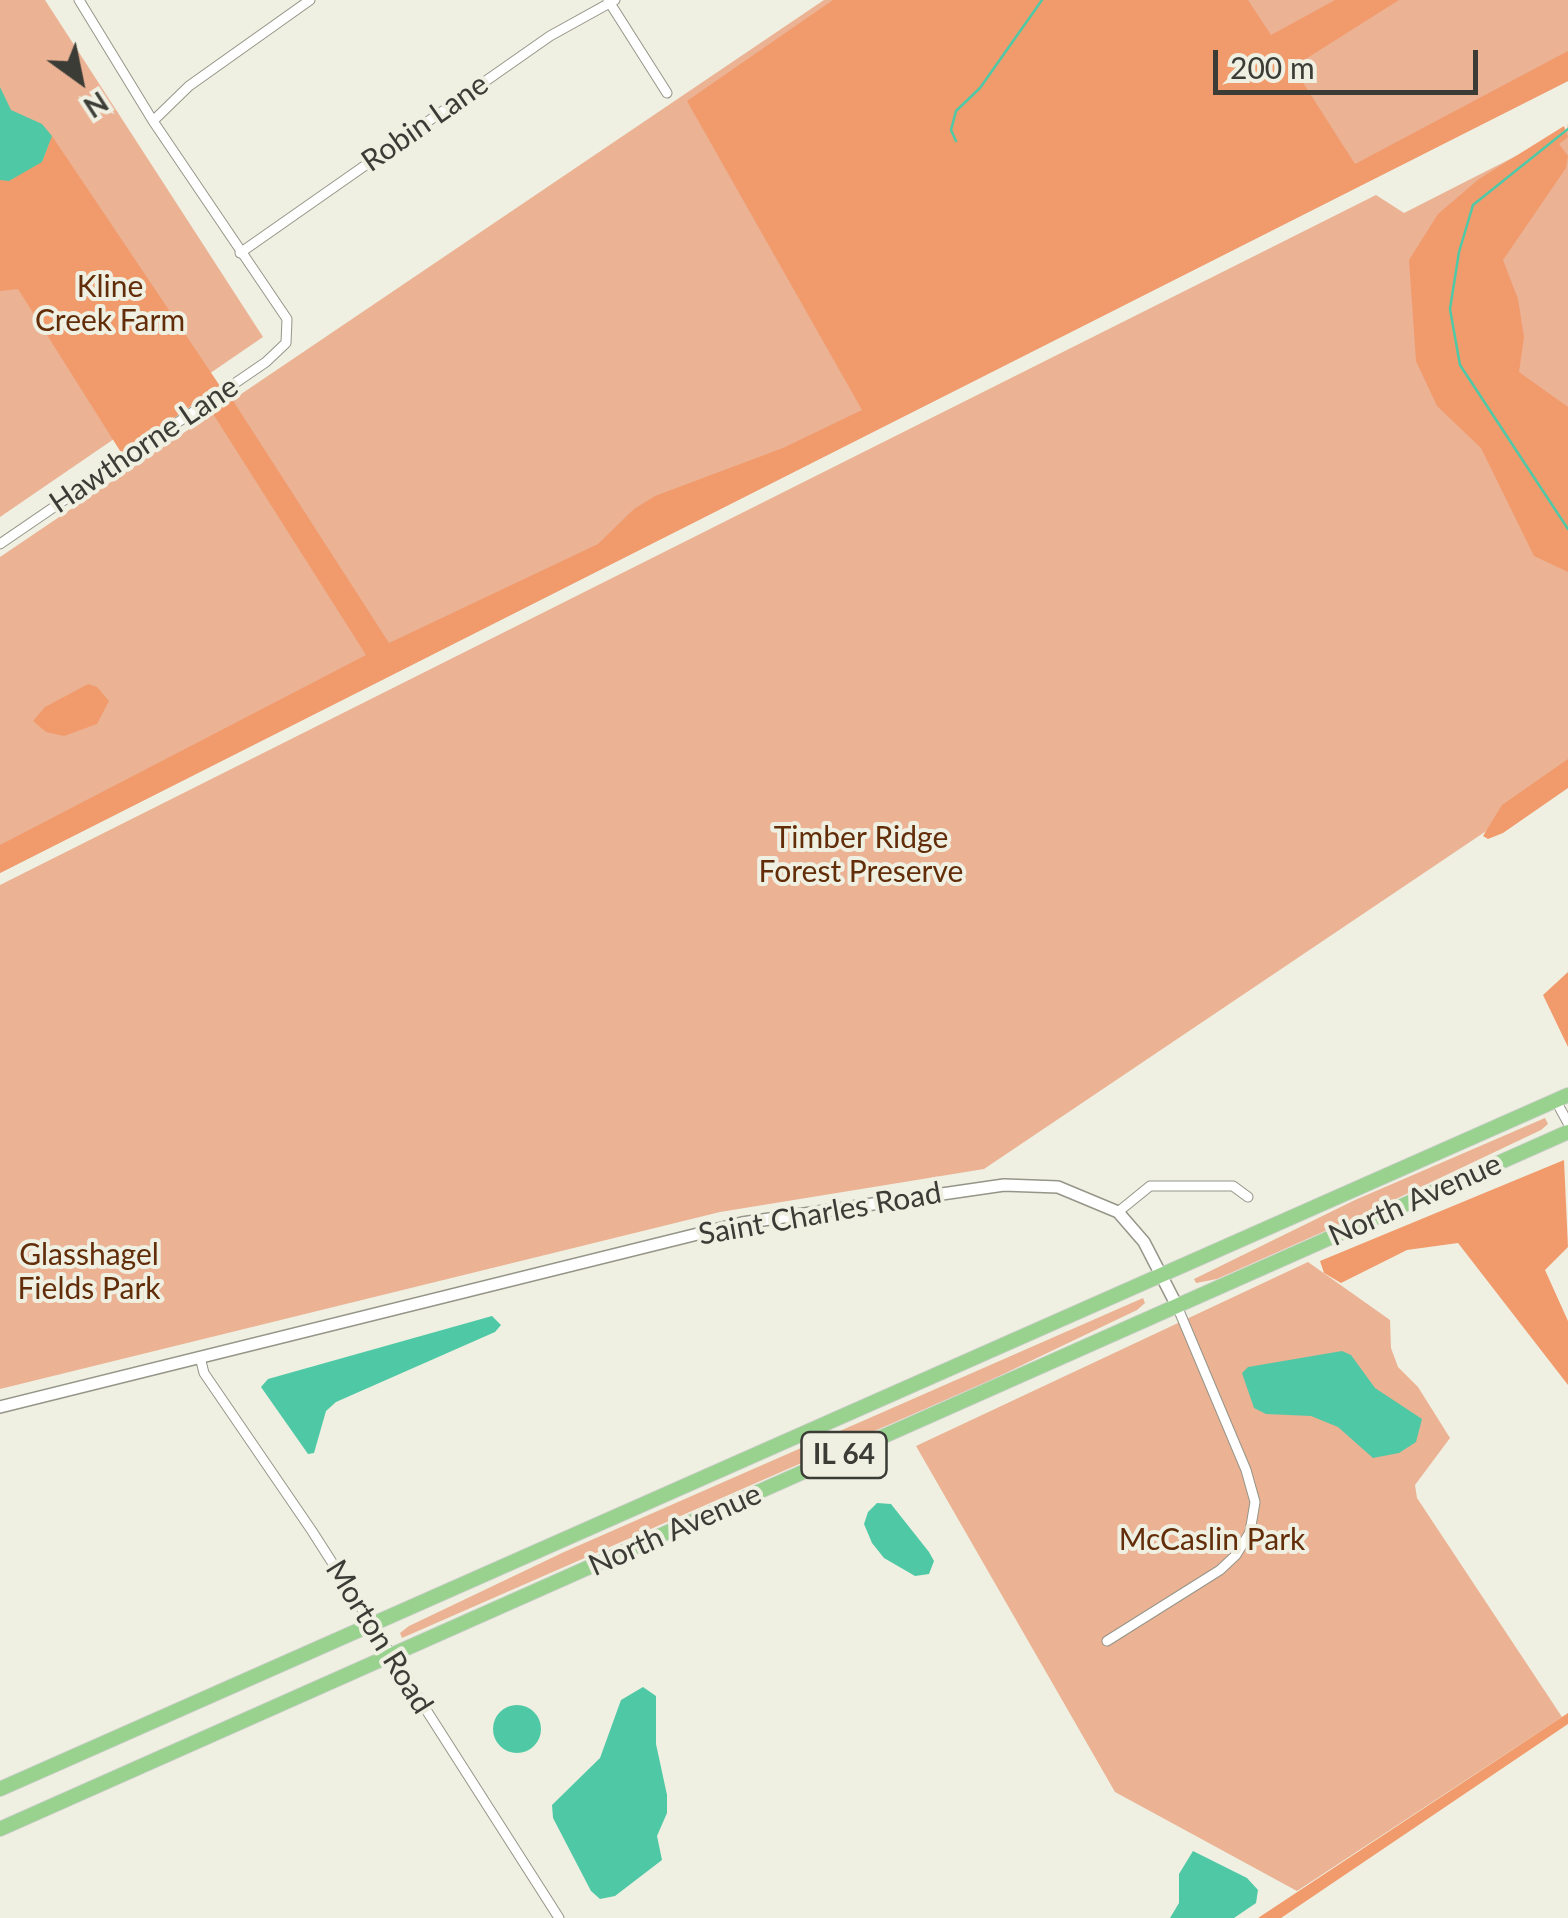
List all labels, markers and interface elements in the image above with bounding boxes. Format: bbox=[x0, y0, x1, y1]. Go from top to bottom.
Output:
north arrow bbox=[30, 30, 130, 130]
scale bar bbox=[1218, 30, 1483, 92]
text: 200 m bbox=[1230, 49, 1315, 85]
street label: Robin Lane bbox=[355, 66, 495, 180]
text: N bbox=[78, 85, 115, 125]
park label: Kline Creek Farm bbox=[35, 269, 185, 340]
street label: Hawthorne Lane bbox=[43, 369, 245, 521]
park label: Timber Ridge Forest Preserve bbox=[759, 820, 963, 890]
street label: North Avenue bbox=[1323, 1146, 1507, 1254]
street label: Saint Charles Road bbox=[696, 1175, 944, 1253]
park label: Glasshagel Fields Park bbox=[17, 1237, 161, 1308]
road number: IL 64 bbox=[802, 1432, 886, 1478]
street label: North Avenue bbox=[583, 1476, 767, 1584]
park label: McCaslin Park bbox=[1119, 1522, 1305, 1558]
street label: Morton Road bbox=[318, 1554, 440, 1720]

